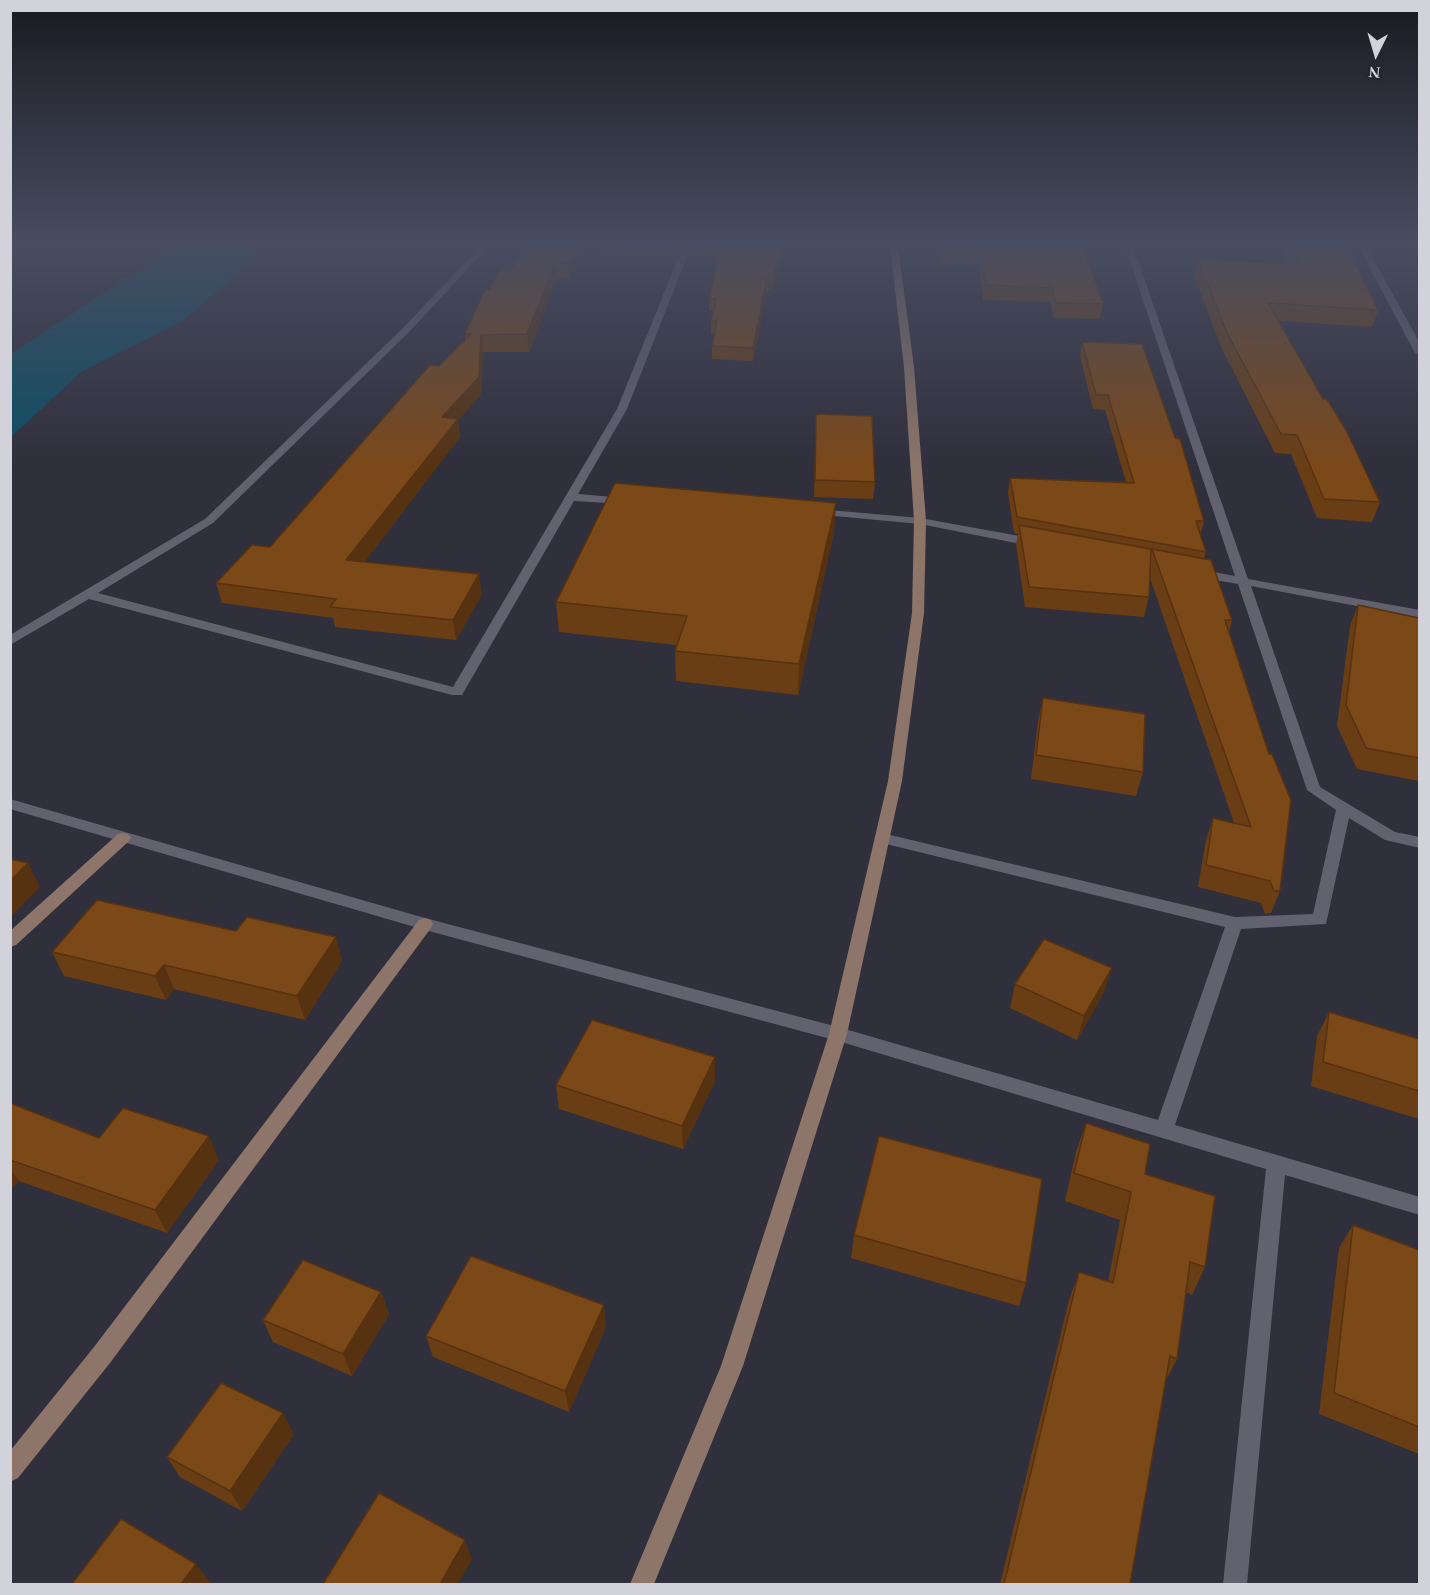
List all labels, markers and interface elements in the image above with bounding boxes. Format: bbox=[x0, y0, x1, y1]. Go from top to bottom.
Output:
north arrow bbox=[1346, 24, 1406, 84]
text: N bbox=[1368, 63, 1381, 81]

